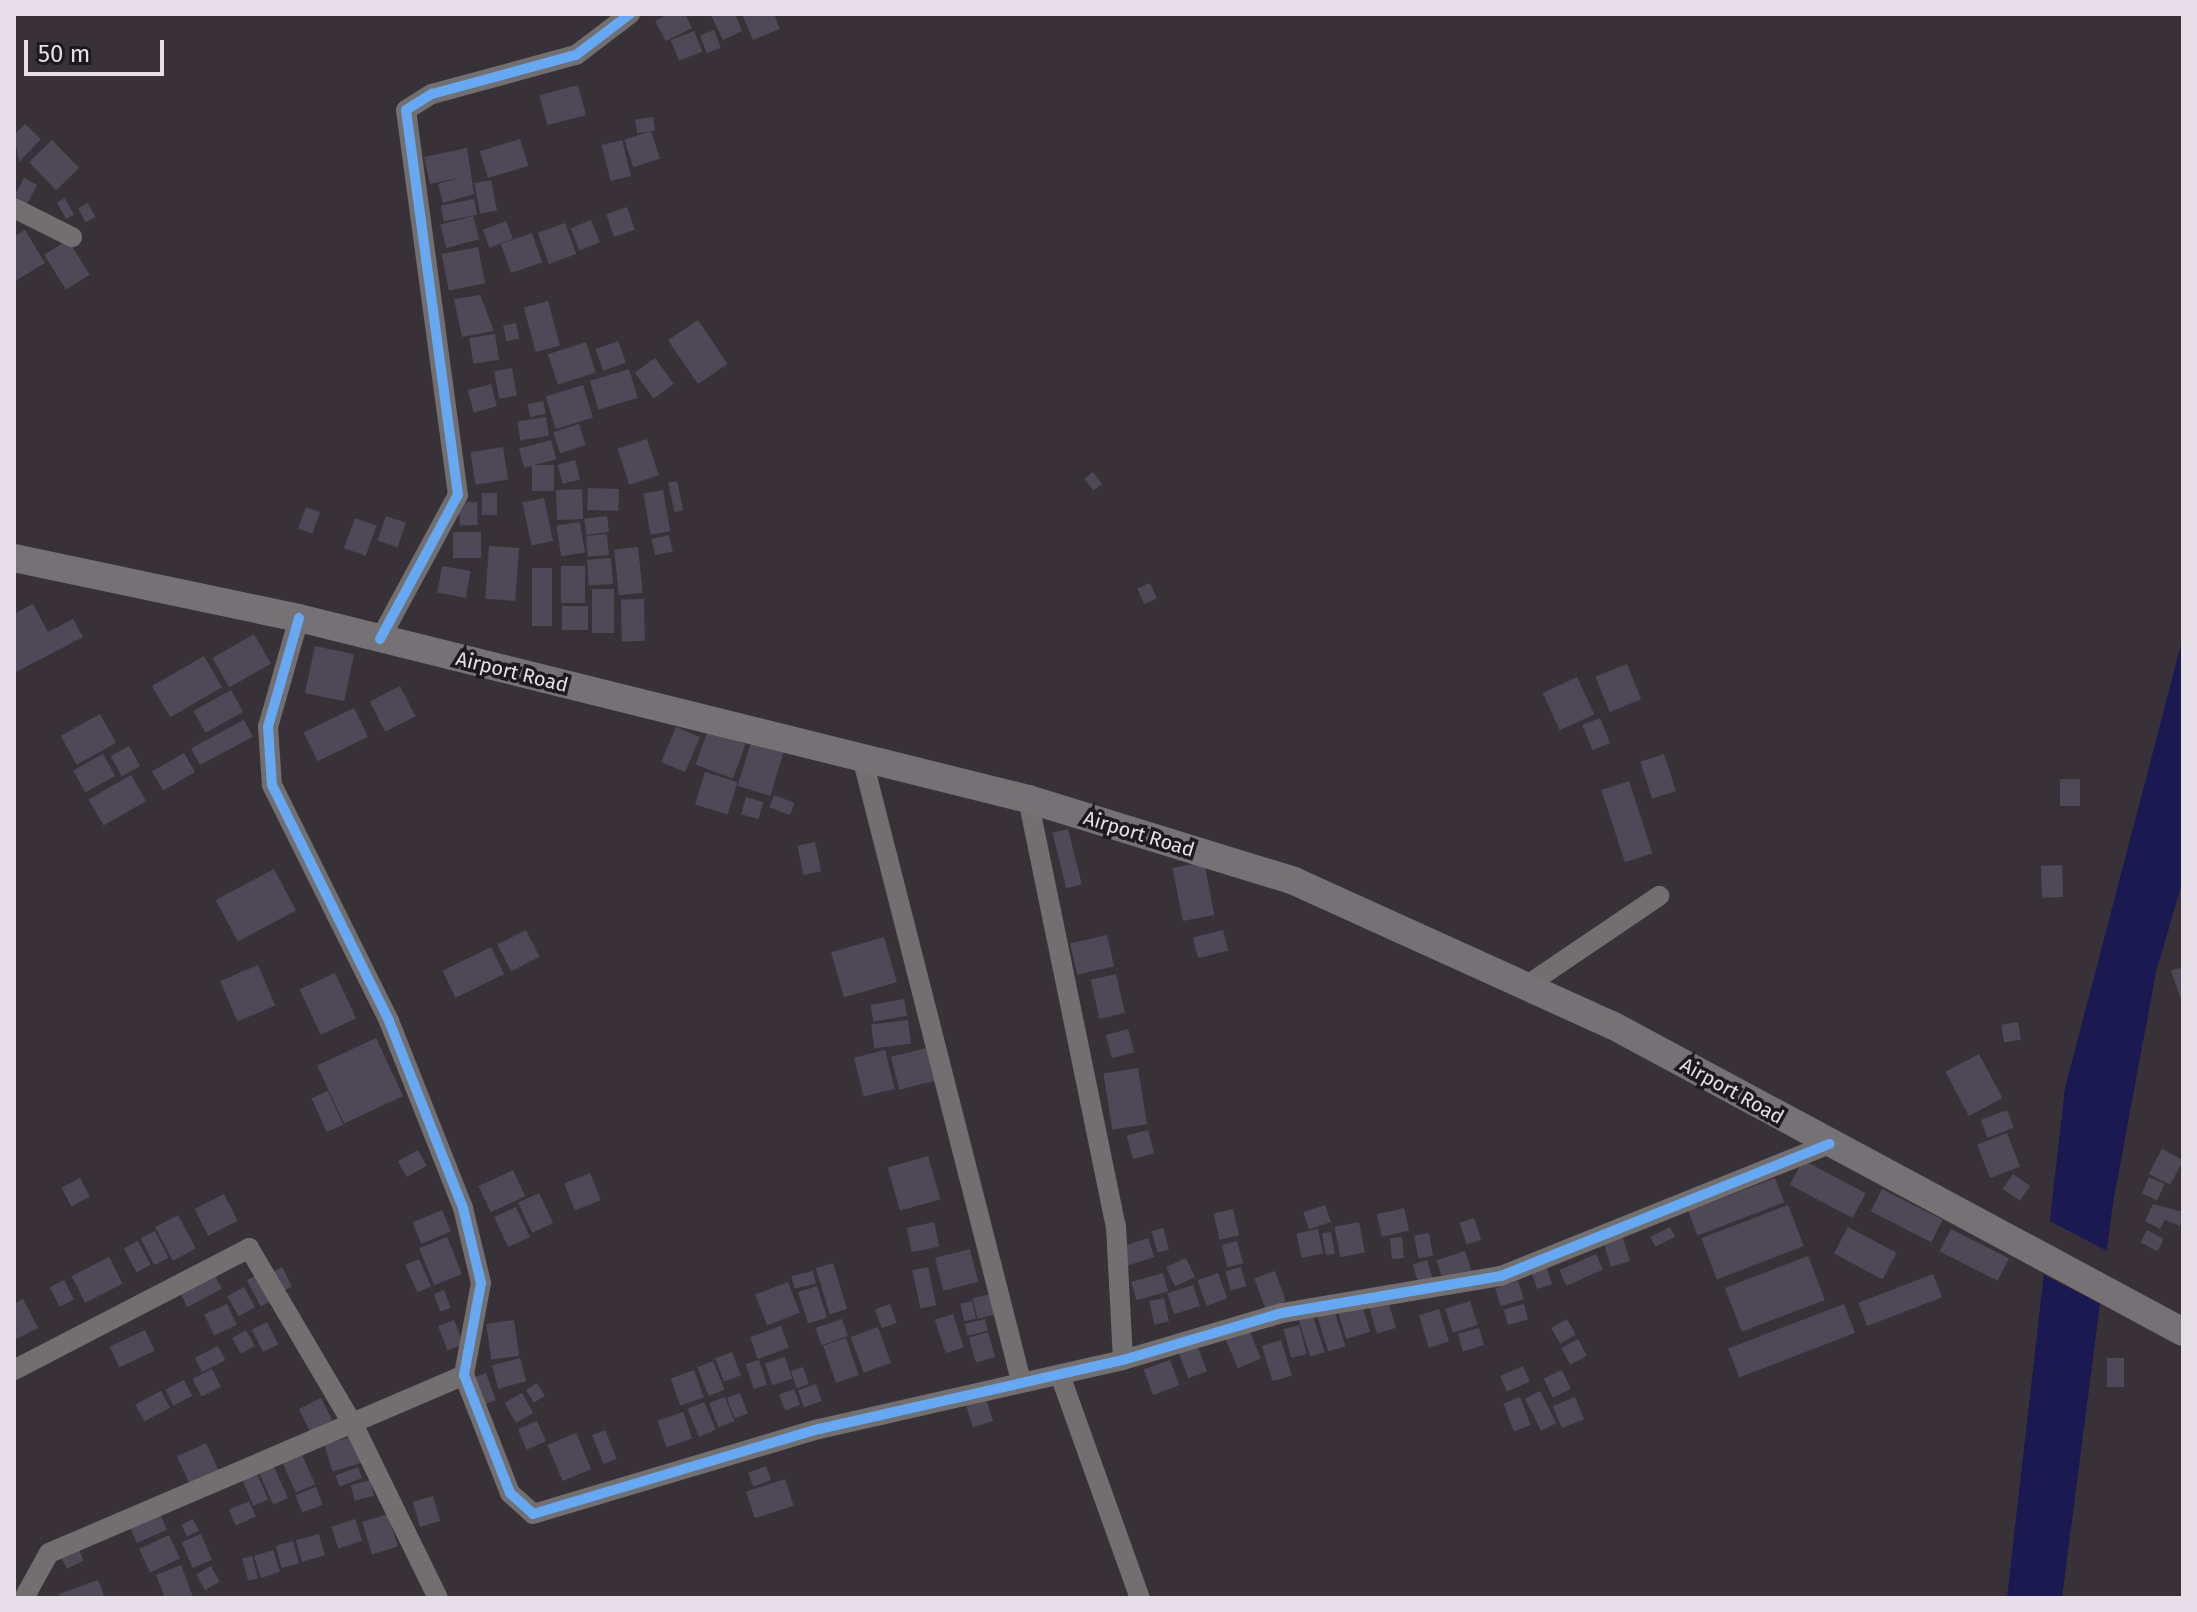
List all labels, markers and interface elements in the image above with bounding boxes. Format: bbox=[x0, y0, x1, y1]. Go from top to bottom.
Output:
scale bar bbox=[28, 24, 168, 74]
text: 50 m bbox=[38, 40, 90, 68]
street label: Airport Road bbox=[453, 646, 571, 698]
street label: Airport Road bbox=[1081, 806, 1197, 862]
street label: Airport Road bbox=[1676, 1053, 1788, 1129]

